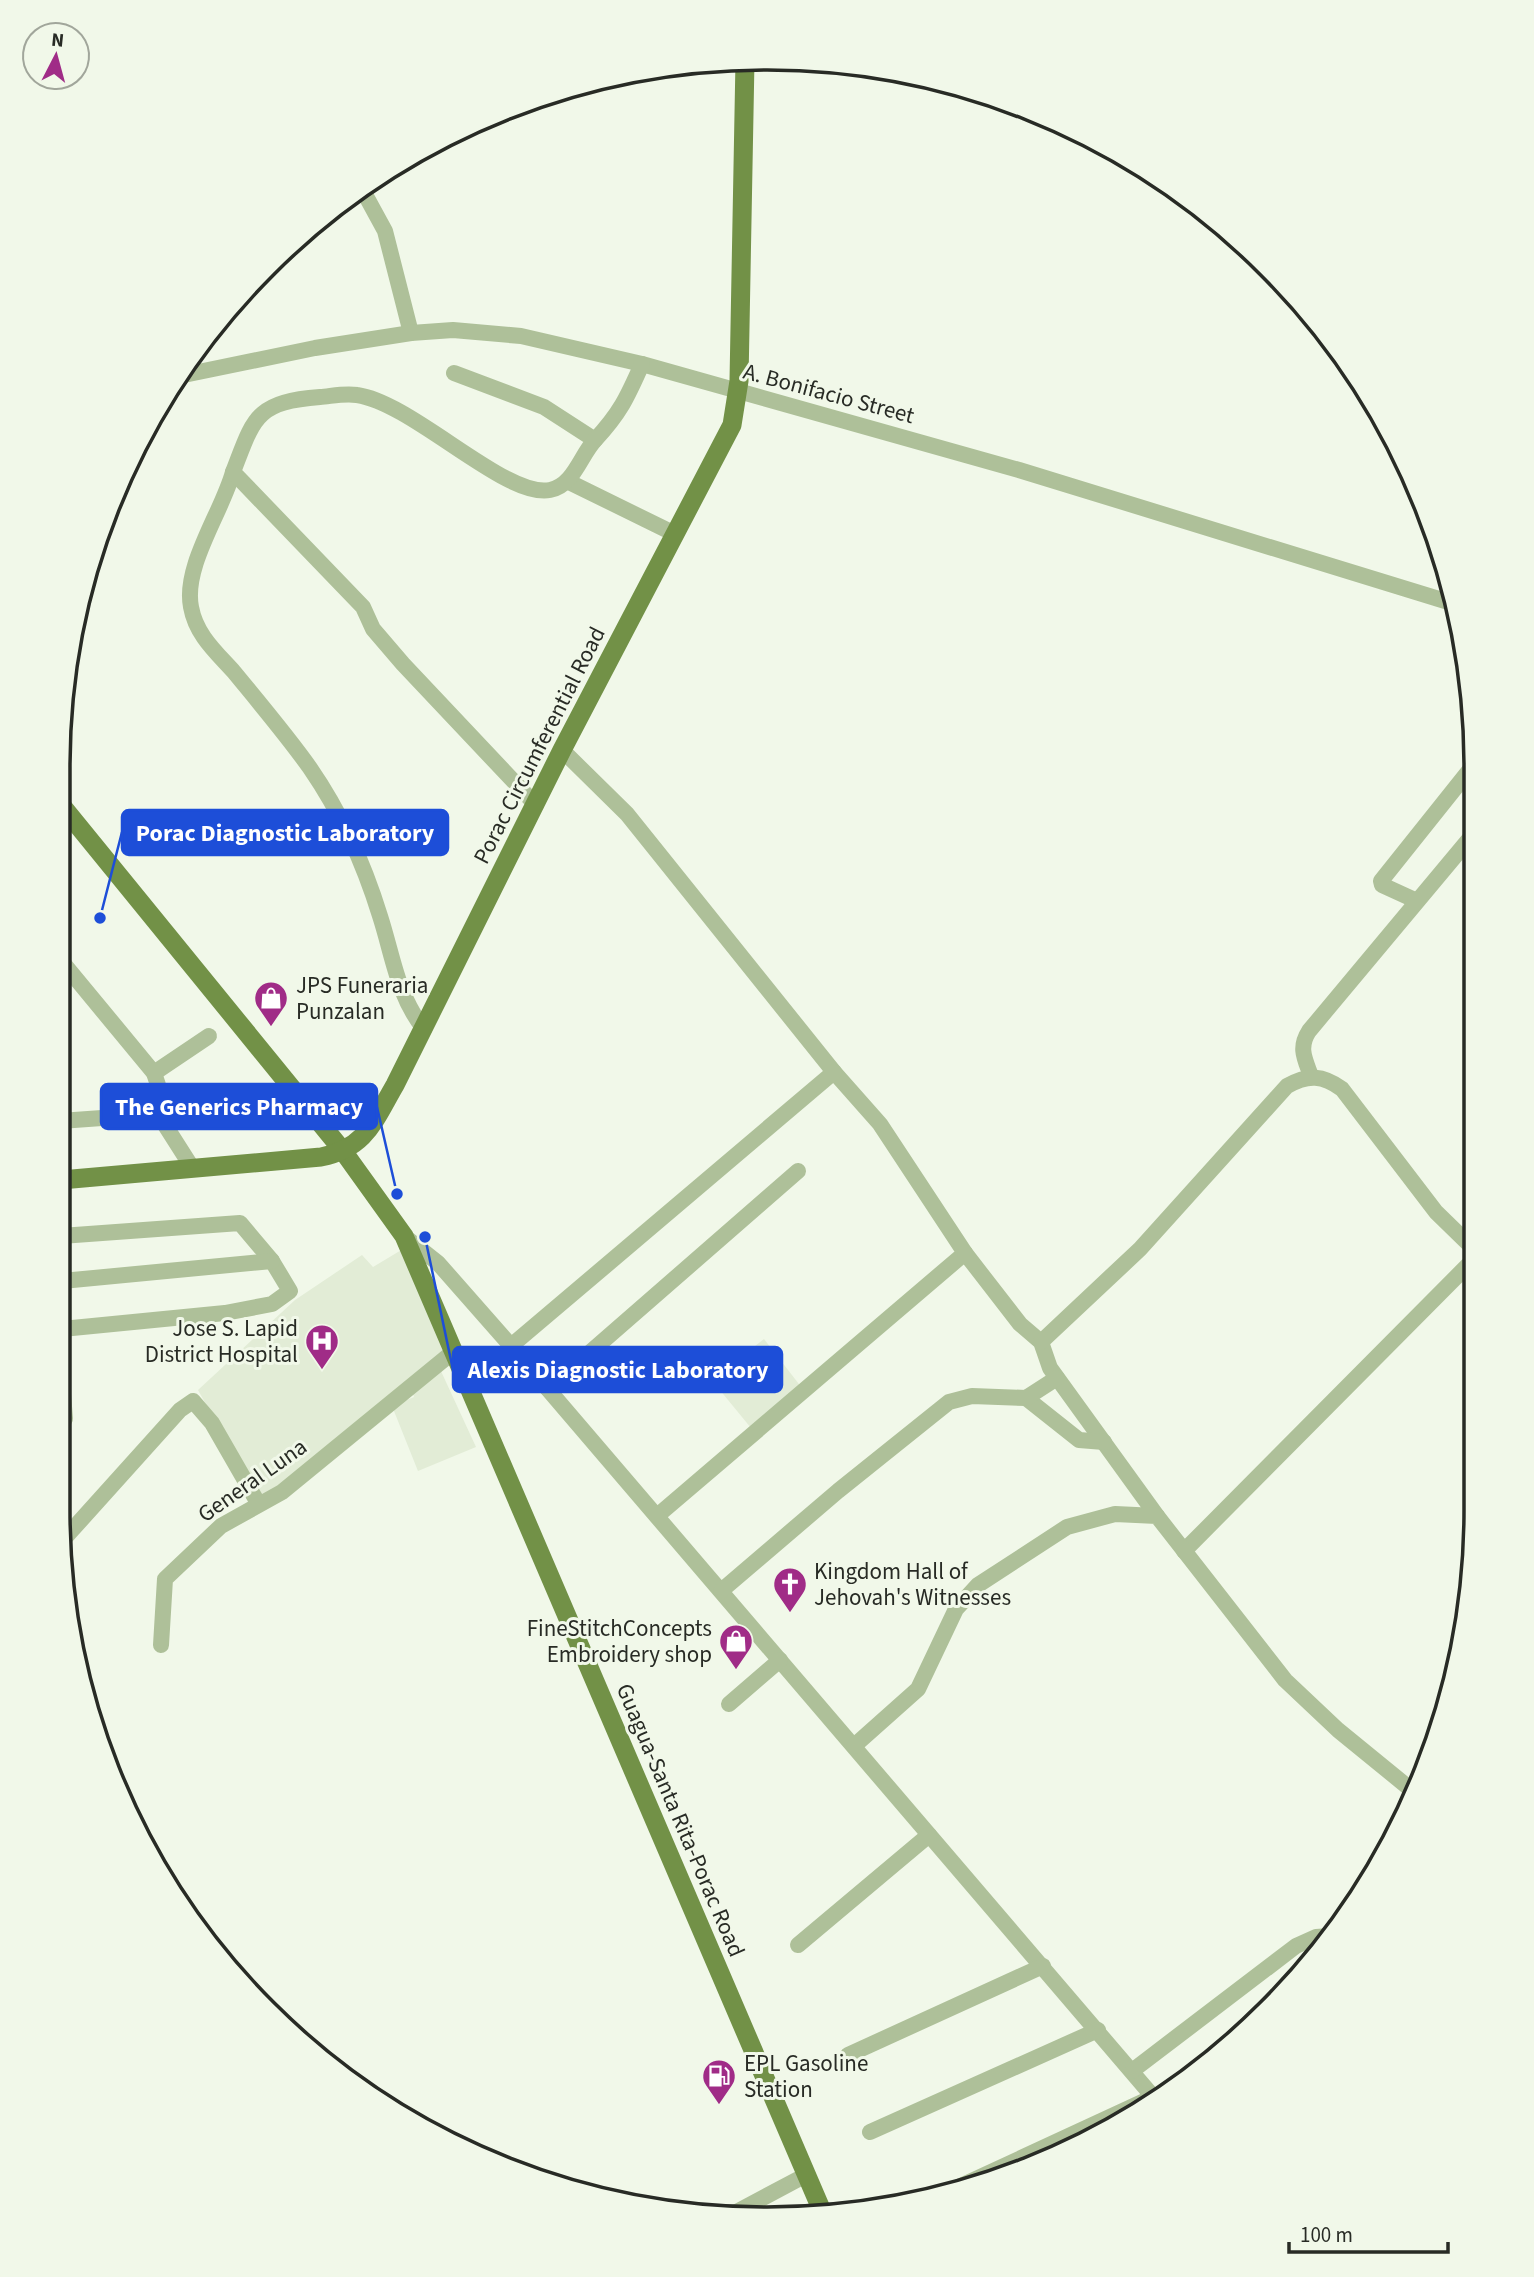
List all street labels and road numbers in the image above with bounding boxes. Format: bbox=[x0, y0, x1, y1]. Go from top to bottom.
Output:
street label: A. Bonifacio Street bbox=[740, 355, 918, 432]
street label: Porac Circumferential Road bbox=[465, 621, 614, 870]
street label: General Luna bbox=[191, 1431, 314, 1530]
street label: Guagua-Santa Rita-Porac Road bbox=[608, 1678, 753, 1962]

